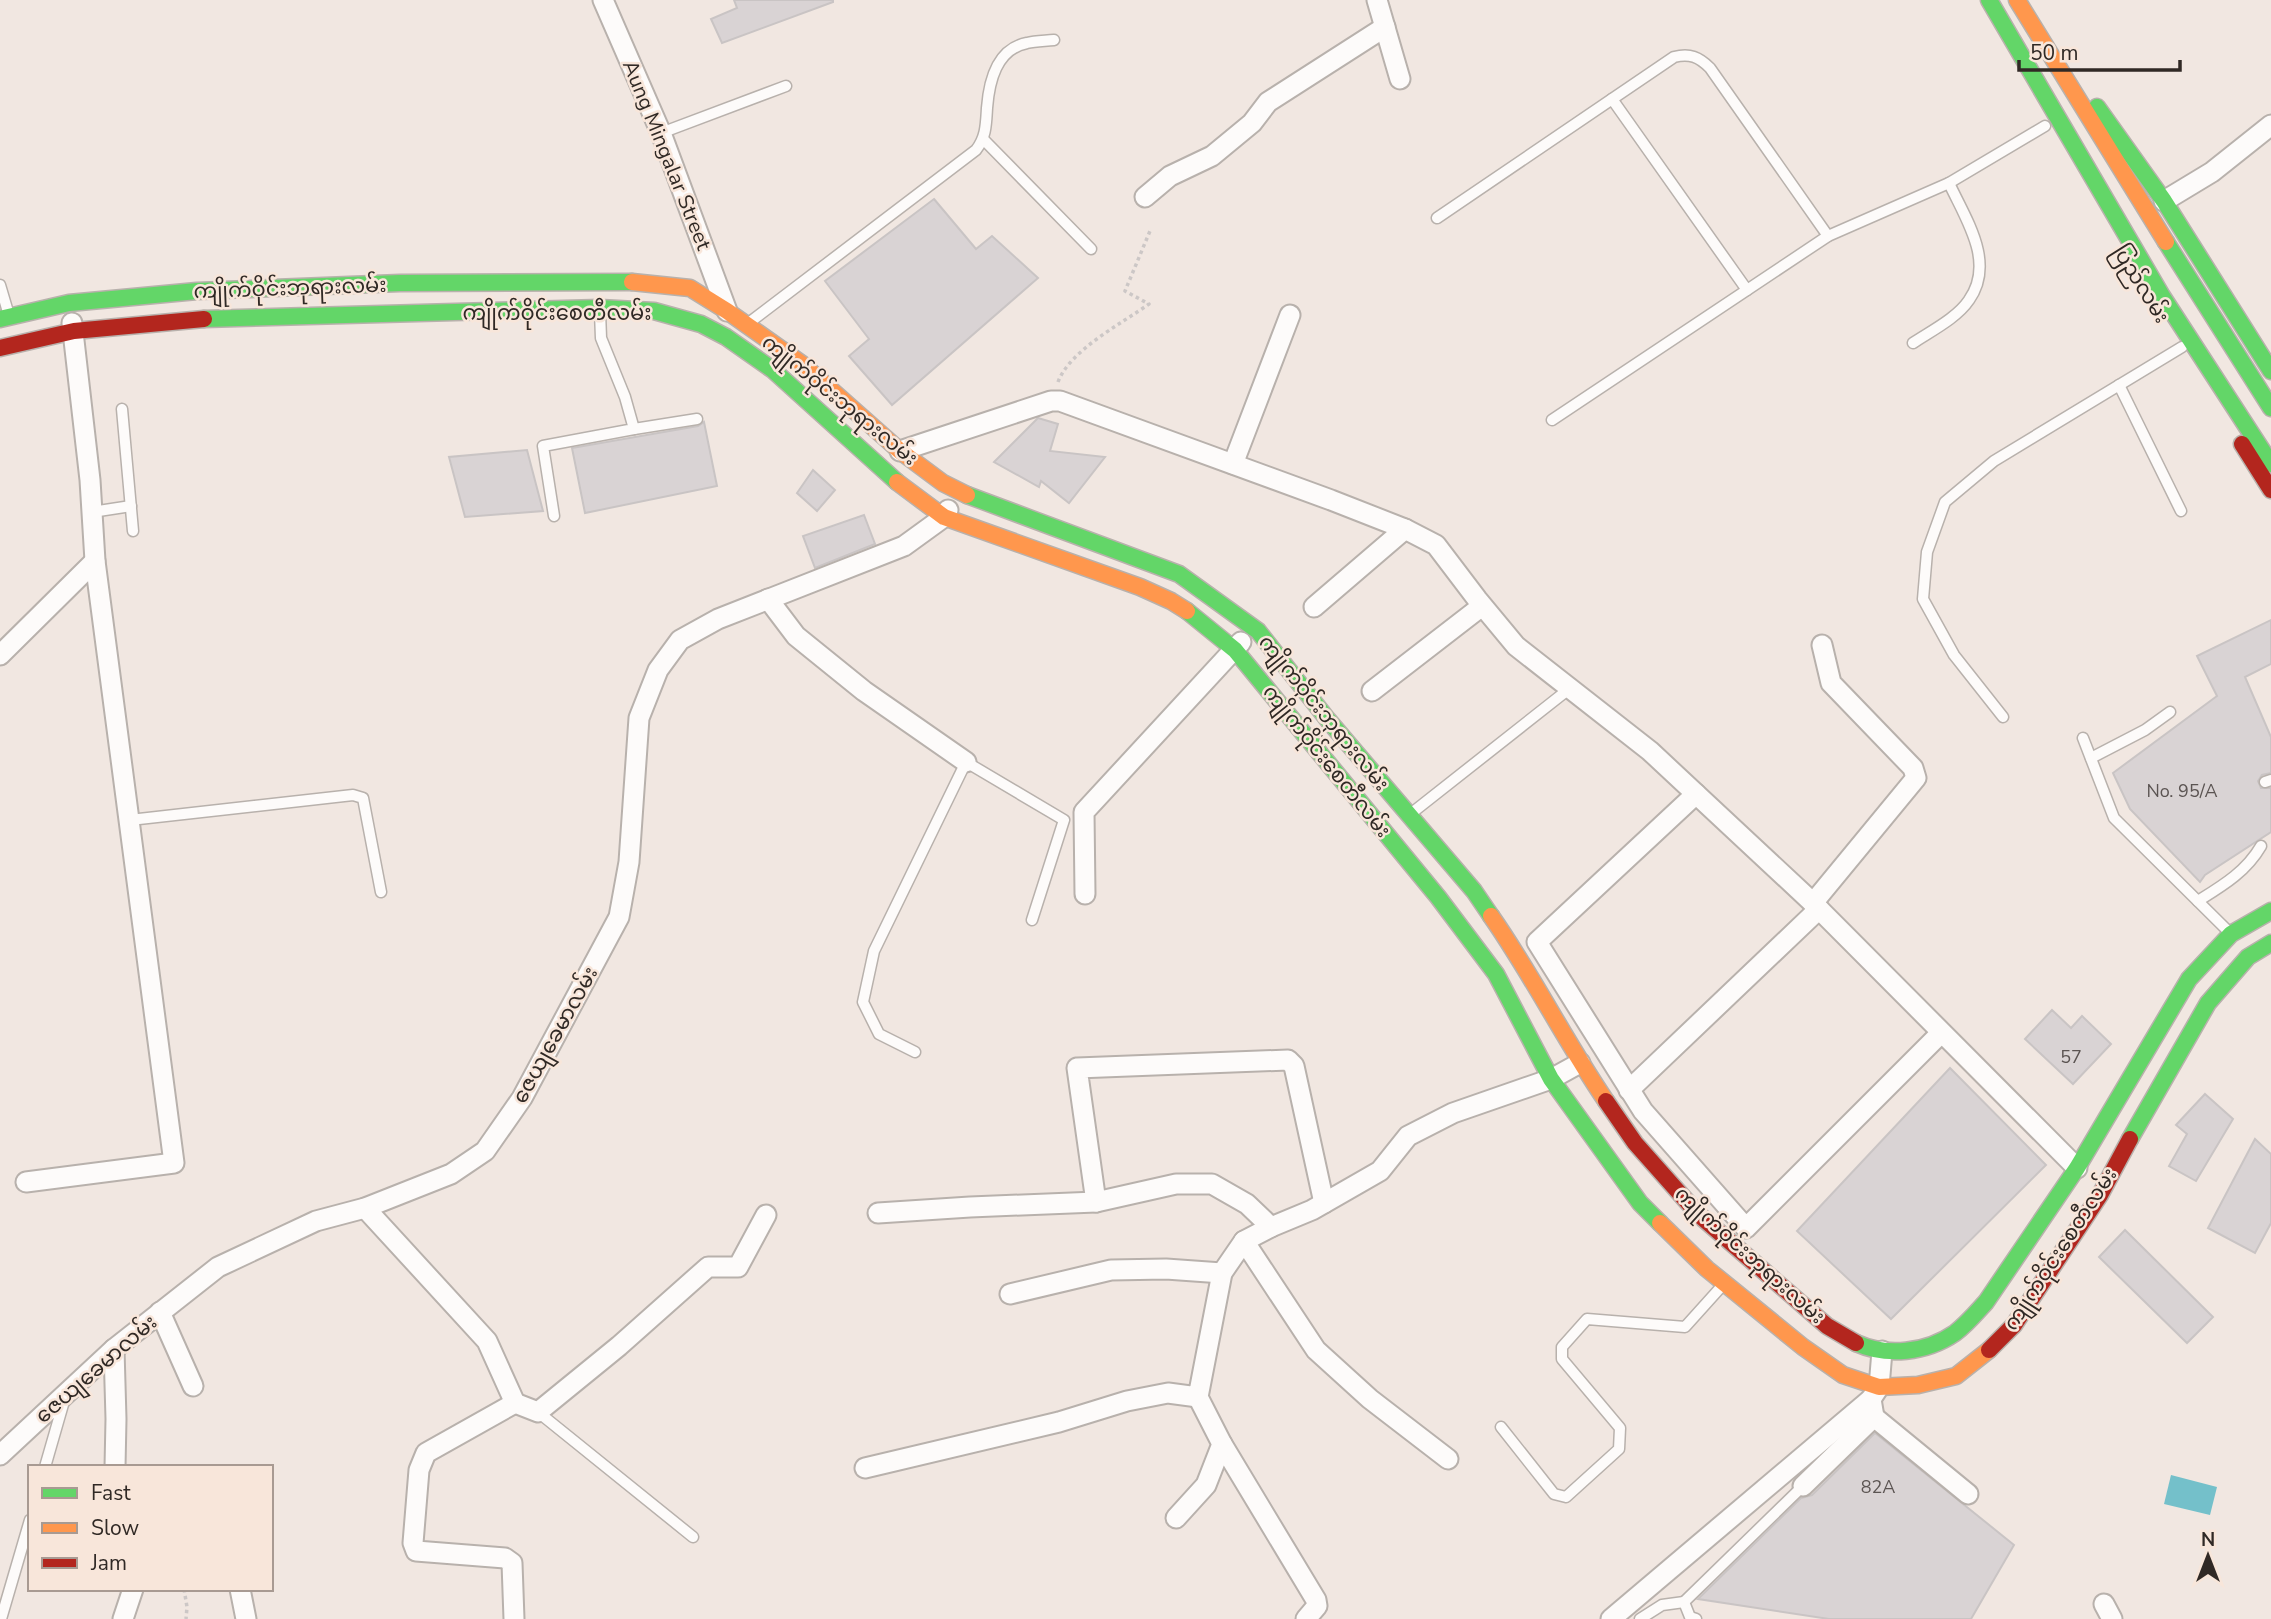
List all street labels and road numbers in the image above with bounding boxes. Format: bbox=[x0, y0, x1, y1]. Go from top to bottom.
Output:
street label: Aung Mingalar Street bbox=[616, 56, 718, 255]
street label: ပြည်လမ်း bbox=[2103, 238, 2178, 330]
street label: ကျိုက်ဝိုင်းဘုရားလမ်း bbox=[193, 269, 387, 309]
street label: ကျိုက်ဝိုင်းစေတီလမ်း bbox=[463, 297, 652, 331]
street label: ကျိုက်ဝိုင်းဘုရားလမ်း bbox=[754, 327, 925, 475]
street label: ကျိုက်ဝိုင်းဘုရားလမ်း bbox=[1249, 628, 1397, 799]
street label: ကျိုက်ဝိုင်းစေတီလမ်း bbox=[1254, 677, 1399, 846]
street label: ဇေယျခေမာလမ်း bbox=[504, 961, 608, 1110]
street label: ကျိုက်ဝိုင်းစေတီလမ်း bbox=[1995, 1161, 2127, 1338]
street label: ကျိုက်ဝိုင်းဘုရားလမ်း bbox=[1666, 1178, 1832, 1333]
street label: ဇေယျခေမာလမ်း bbox=[28, 1307, 165, 1433]

